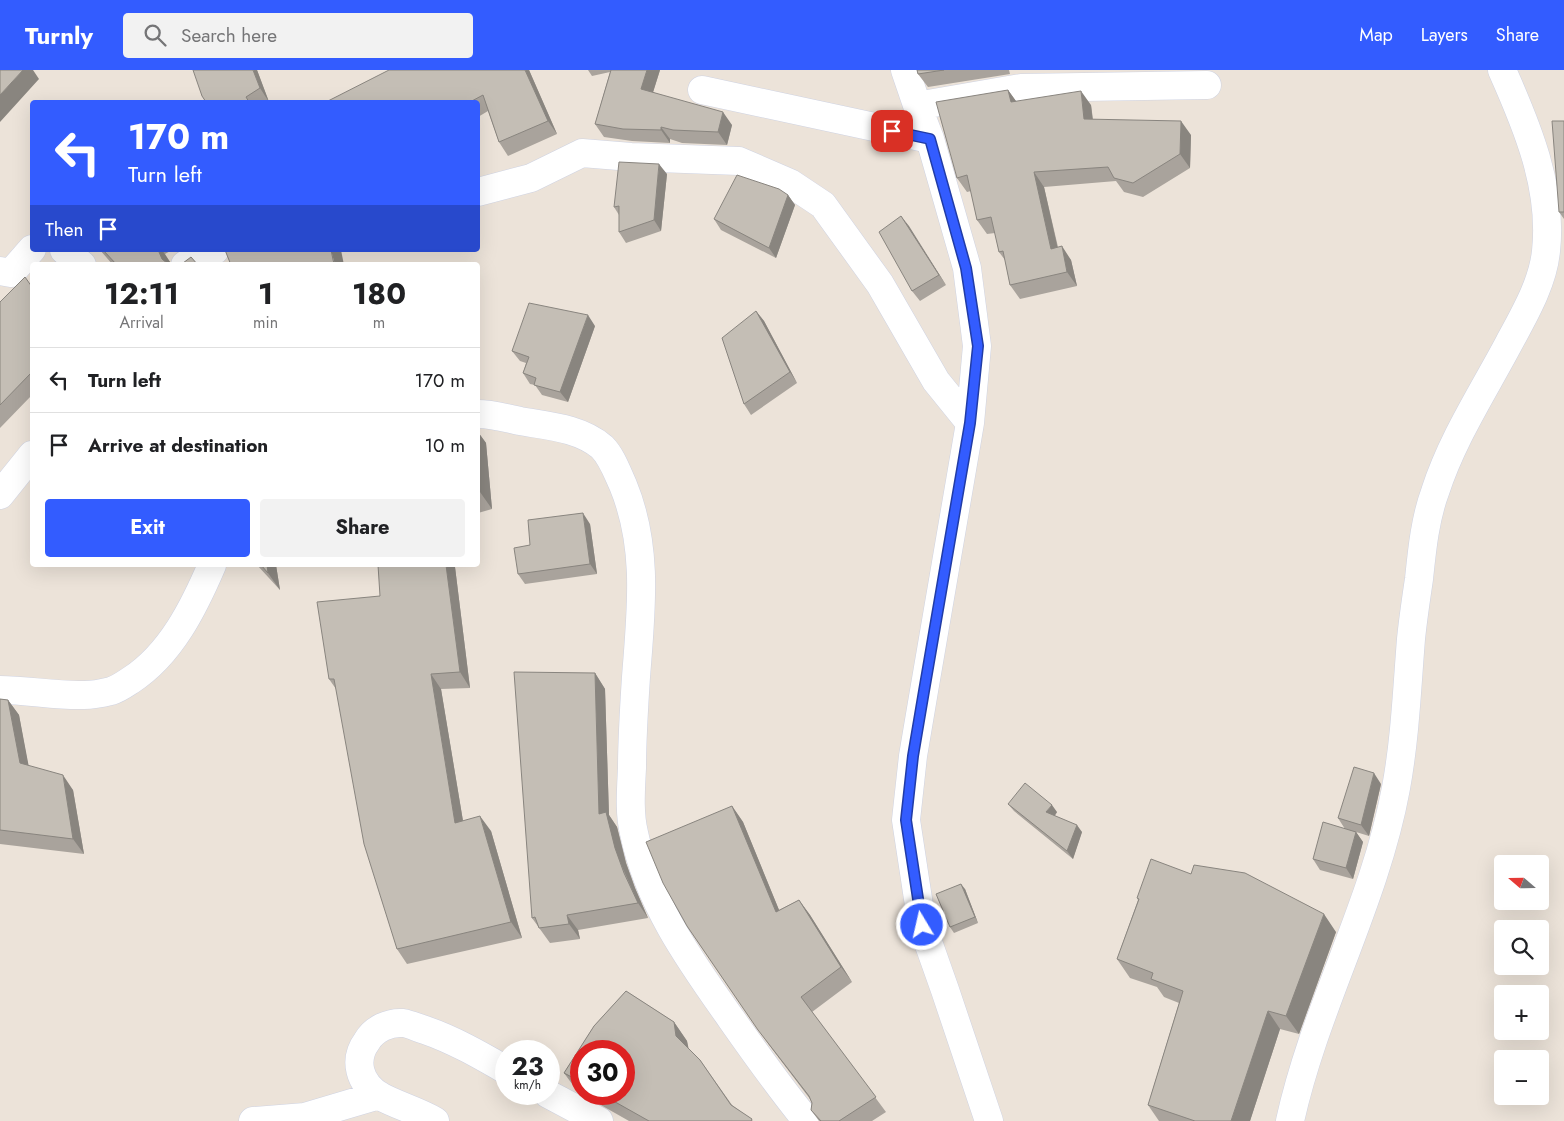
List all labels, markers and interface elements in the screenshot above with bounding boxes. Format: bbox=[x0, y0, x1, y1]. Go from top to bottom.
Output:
search box bbox=[123, 13, 473, 58]
text: Turnly bbox=[25, 18, 93, 53]
icon: search bbox=[141, 21, 169, 49]
text: Search here bbox=[181, 22, 277, 49]
text: Map bbox=[1359, 22, 1393, 48]
text: Layers bbox=[1421, 22, 1468, 48]
text: Share bbox=[1496, 22, 1539, 48]
pin bbox=[871, 110, 913, 152]
text: 170 m bbox=[128, 112, 229, 162]
icon: arrive bbox=[878, 117, 906, 145]
icon: left bbox=[45, 120, 110, 185]
text: Turn left bbox=[128, 158, 202, 190]
icon: arrive bbox=[94, 215, 122, 243]
text: Then bbox=[45, 216, 84, 243]
text: 12:11 bbox=[104, 272, 179, 315]
text: 1 bbox=[258, 272, 273, 315]
text: 180 bbox=[352, 272, 406, 315]
text: Arrival bbox=[119, 311, 164, 334]
text: min bbox=[253, 311, 278, 334]
text: m bbox=[373, 311, 385, 334]
icon: left bbox=[45, 366, 73, 394]
text: Turn left bbox=[88, 367, 161, 394]
text: 170 m bbox=[415, 367, 465, 394]
icon: arrive bbox=[45, 431, 73, 459]
text: Arrive at destination bbox=[88, 432, 268, 459]
text: 10 m bbox=[425, 432, 465, 459]
button: Exit bbox=[45, 499, 250, 557]
button: Share bbox=[260, 499, 465, 557]
north arrow bbox=[1494, 855, 1549, 910]
map controls bbox=[1494, 855, 1549, 1105]
position arrow bbox=[895, 898, 947, 950]
button: search bbox=[1494, 920, 1549, 975]
button: + bbox=[1494, 985, 1549, 1040]
speed limit sign: 30 bbox=[570, 1040, 635, 1105]
text: 23 bbox=[512, 1048, 543, 1084]
button: − bbox=[1494, 1050, 1549, 1105]
text: km/h bbox=[514, 1076, 541, 1094]

